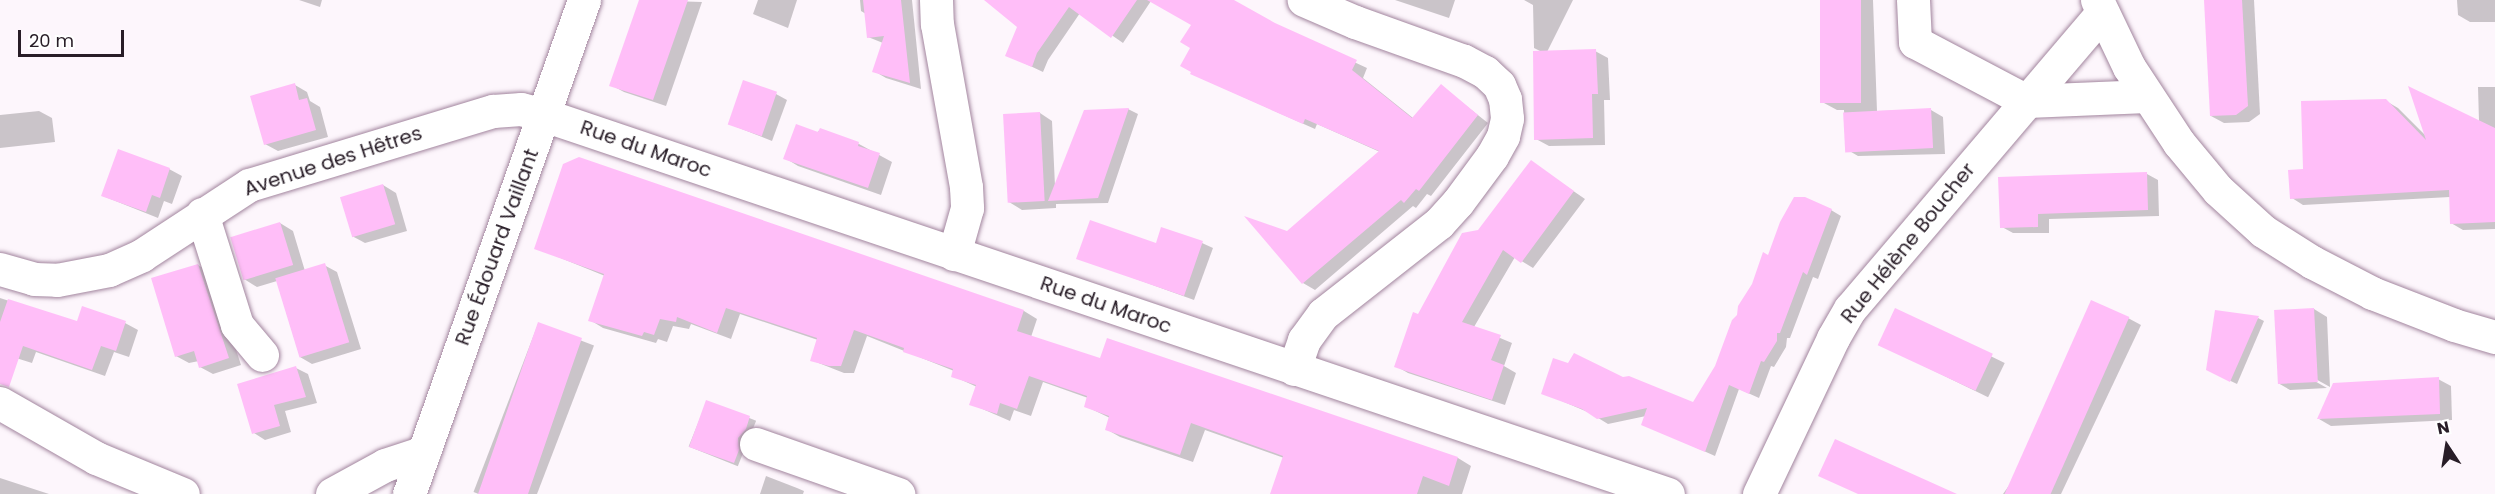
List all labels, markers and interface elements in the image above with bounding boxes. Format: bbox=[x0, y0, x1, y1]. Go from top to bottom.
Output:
scale bar bbox=[21, 18, 128, 56]
text: 20 m bbox=[29, 28, 74, 53]
street label: Rue du Maroc bbox=[577, 115, 715, 183]
street label: Avenue des Hêtres bbox=[241, 121, 425, 201]
street label: Rue Édouard Vaillant bbox=[450, 145, 544, 349]
street label: Rue Hélène Boucher bbox=[1836, 158, 1980, 328]
street label: Rue du Maroc bbox=[1037, 271, 1175, 339]
text: N bbox=[2435, 415, 2451, 440]
north arrow bbox=[2417, 416, 2477, 476]

